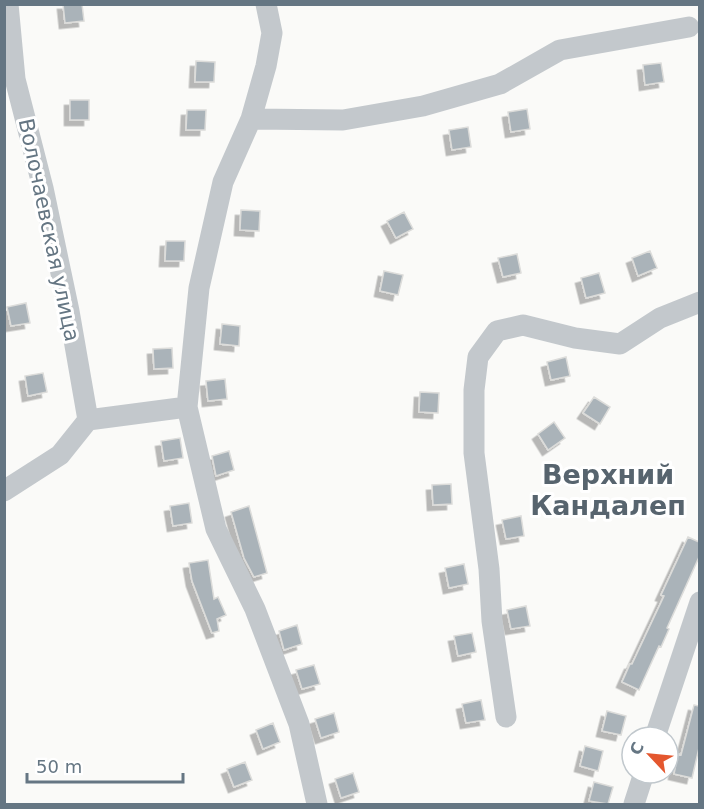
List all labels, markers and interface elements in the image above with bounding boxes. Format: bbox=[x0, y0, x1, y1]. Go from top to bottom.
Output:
street label: Волочаевская улица bbox=[14, 116, 84, 344]
district label: Верхний Кандалеп bbox=[530, 459, 686, 521]
north arrow bbox=[620, 725, 680, 785]
text: С bbox=[626, 739, 648, 758]
scale bar bbox=[27, 746, 183, 784]
text: 50 m bbox=[36, 756, 82, 777]

